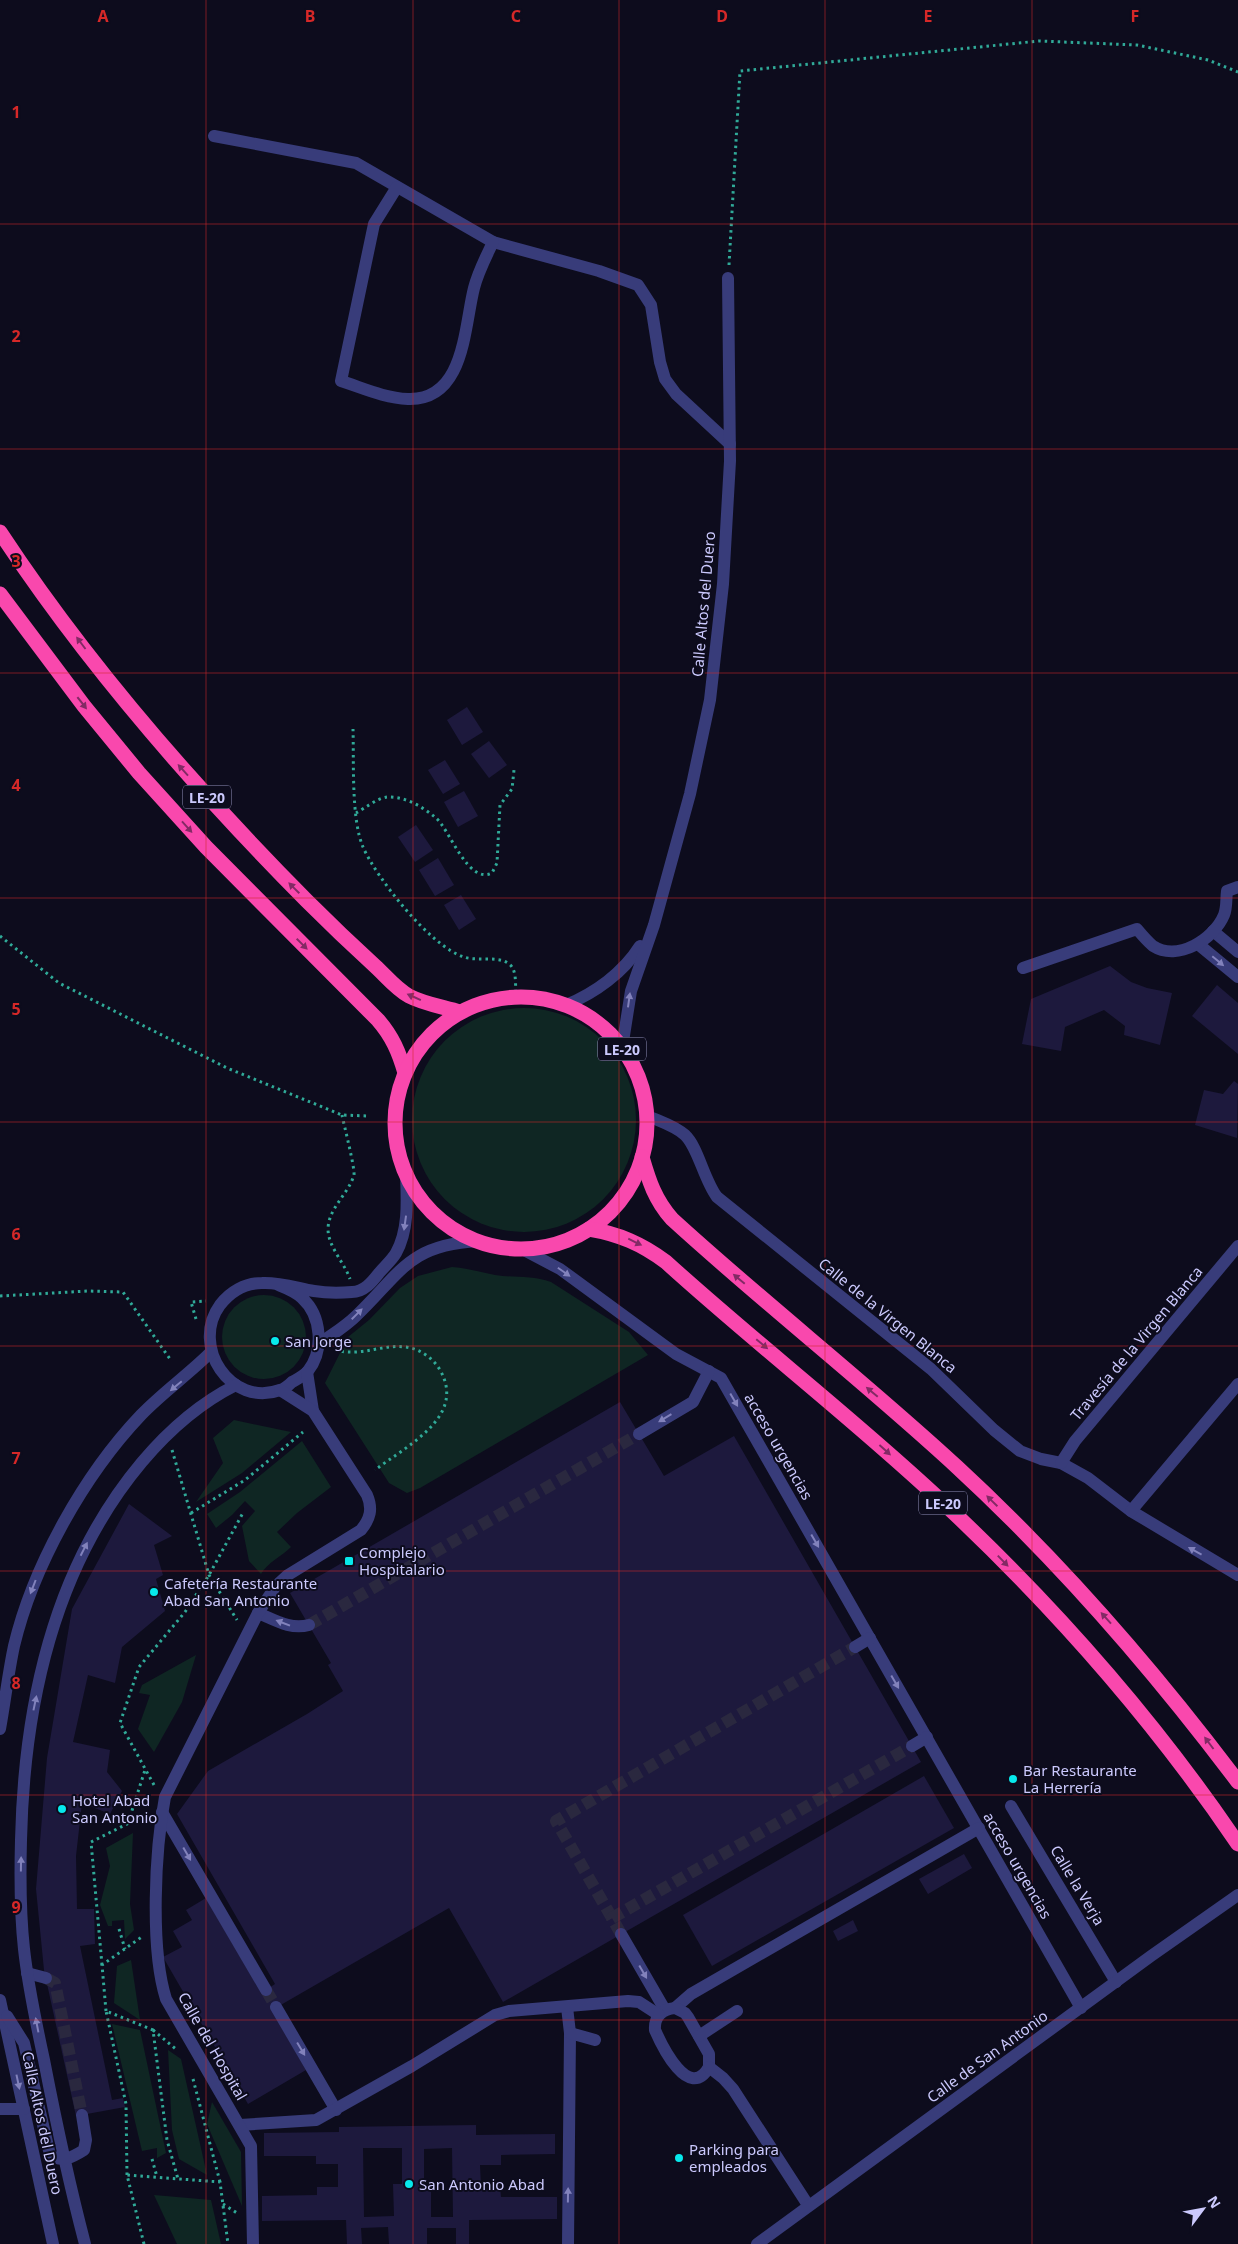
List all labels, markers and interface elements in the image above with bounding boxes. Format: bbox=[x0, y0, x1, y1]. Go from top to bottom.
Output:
text: A bbox=[97, 5, 109, 27]
text: B bbox=[305, 5, 315, 27]
text: C bbox=[511, 5, 521, 27]
text: D bbox=[716, 5, 728, 27]
text: E bbox=[924, 5, 933, 27]
text: F bbox=[1131, 5, 1139, 27]
text: 1 bbox=[11, 101, 21, 123]
text: 2 bbox=[11, 325, 21, 347]
street label: Calle Altos del Duero bbox=[687, 530, 719, 678]
text: 3 bbox=[11, 550, 21, 572]
one-way arrow bbox=[75, 637, 86, 650]
one-way arrow bbox=[77, 696, 87, 710]
one-way arrow bbox=[177, 764, 189, 776]
text: 4 bbox=[11, 774, 21, 796]
road number: LE-20 bbox=[183, 786, 231, 809]
one-way arrow bbox=[181, 820, 193, 832]
one-way arrow bbox=[288, 882, 300, 894]
one-way arrow bbox=[296, 938, 308, 950]
one-way arrow bbox=[1211, 955, 1224, 966]
one-way arrow bbox=[407, 992, 421, 1000]
one-way arrow bbox=[626, 992, 634, 1008]
text: 5 bbox=[11, 998, 21, 1020]
road number: LE-20 bbox=[598, 1038, 646, 1060]
one-way arrow bbox=[400, 1216, 408, 1232]
text: 6 bbox=[11, 1223, 21, 1245]
one-way arrow bbox=[628, 1238, 643, 1246]
street label: Calle de la Virgen Blanca bbox=[815, 1253, 961, 1377]
street label: Travesía de la Virgen Blanca bbox=[1065, 1262, 1207, 1424]
one-way arrow bbox=[557, 1267, 571, 1277]
one-way arrow bbox=[733, 1274, 745, 1285]
one-way arrow bbox=[351, 1308, 363, 1320]
place label: San Jorge bbox=[285, 1331, 352, 1351]
marker: San Jorge bbox=[269, 1335, 281, 1347]
one-way arrow bbox=[755, 1338, 767, 1350]
one-way arrow bbox=[169, 1380, 182, 1391]
one-way arrow bbox=[866, 1387, 878, 1398]
street label: acceso urgencias bbox=[740, 1389, 818, 1503]
one-way arrow bbox=[729, 1393, 738, 1406]
one-way arrow bbox=[659, 1413, 672, 1422]
one-way arrow bbox=[878, 1444, 890, 1456]
text: 7 bbox=[11, 1447, 21, 1469]
road number: LE-20 bbox=[919, 1492, 967, 1515]
one-way arrow bbox=[987, 1495, 999, 1507]
one-way arrow bbox=[810, 1534, 819, 1547]
one-way arrow bbox=[80, 1542, 88, 1556]
place label: Complejo Hospitalario bbox=[359, 1542, 445, 1579]
one-way arrow bbox=[1189, 1546, 1202, 1555]
marker: Complejo Hospitalario bbox=[343, 1555, 355, 1567]
one-way arrow bbox=[997, 1555, 1009, 1567]
place label: Cafetería Restaurante Abad San Antonio bbox=[164, 1573, 317, 1610]
one-way arrow bbox=[29, 1580, 37, 1595]
marker: Cafetería Restaurante Abad San Antonio bbox=[148, 1586, 160, 1598]
one-way arrow bbox=[1100, 1611, 1111, 1624]
one-way arrow bbox=[275, 1619, 290, 1627]
text: 8 bbox=[11, 1672, 21, 1694]
one-way arrow bbox=[891, 1675, 900, 1688]
one-way arrow bbox=[31, 1694, 39, 1710]
one-way arrow bbox=[1203, 1737, 1214, 1750]
place label: Bar Restaurante La Herrería bbox=[1023, 1760, 1137, 1797]
marker: Bar Restaurante La Herrería bbox=[1007, 1773, 1019, 1785]
place label: Hotel Abad San Antonio bbox=[72, 1790, 157, 1827]
marker: Hotel Abad San Antonio bbox=[56, 1803, 68, 1815]
street label: acceso urgencias bbox=[979, 1808, 1057, 1922]
street label: Calle la Verja bbox=[1046, 1841, 1110, 1929]
one-way arrow bbox=[182, 1847, 191, 1860]
one-way arrow bbox=[17, 1856, 25, 1872]
text: 9 bbox=[11, 1896, 21, 1918]
one-way arrow bbox=[638, 1966, 647, 1979]
street label: Calle del Hospital bbox=[174, 1988, 252, 2104]
street label: Calle de San Antonio bbox=[922, 2005, 1052, 2107]
one-way arrow bbox=[33, 2018, 41, 2033]
one-way arrow bbox=[296, 2043, 305, 2056]
street label: Calle Altos del Duero bbox=[18, 2049, 68, 2197]
one-way arrow bbox=[14, 2074, 22, 2090]
place label: Parking para empleados bbox=[689, 2139, 779, 2176]
marker: Parking para empleados bbox=[673, 2152, 685, 2164]
place label: San Antonio Abad bbox=[419, 2174, 545, 2194]
marker: San Antonio Abad bbox=[403, 2178, 415, 2190]
north arrow bbox=[1178, 2184, 1228, 2234]
one-way arrow bbox=[564, 2187, 572, 2203]
text: N bbox=[1203, 2192, 1226, 2212]

